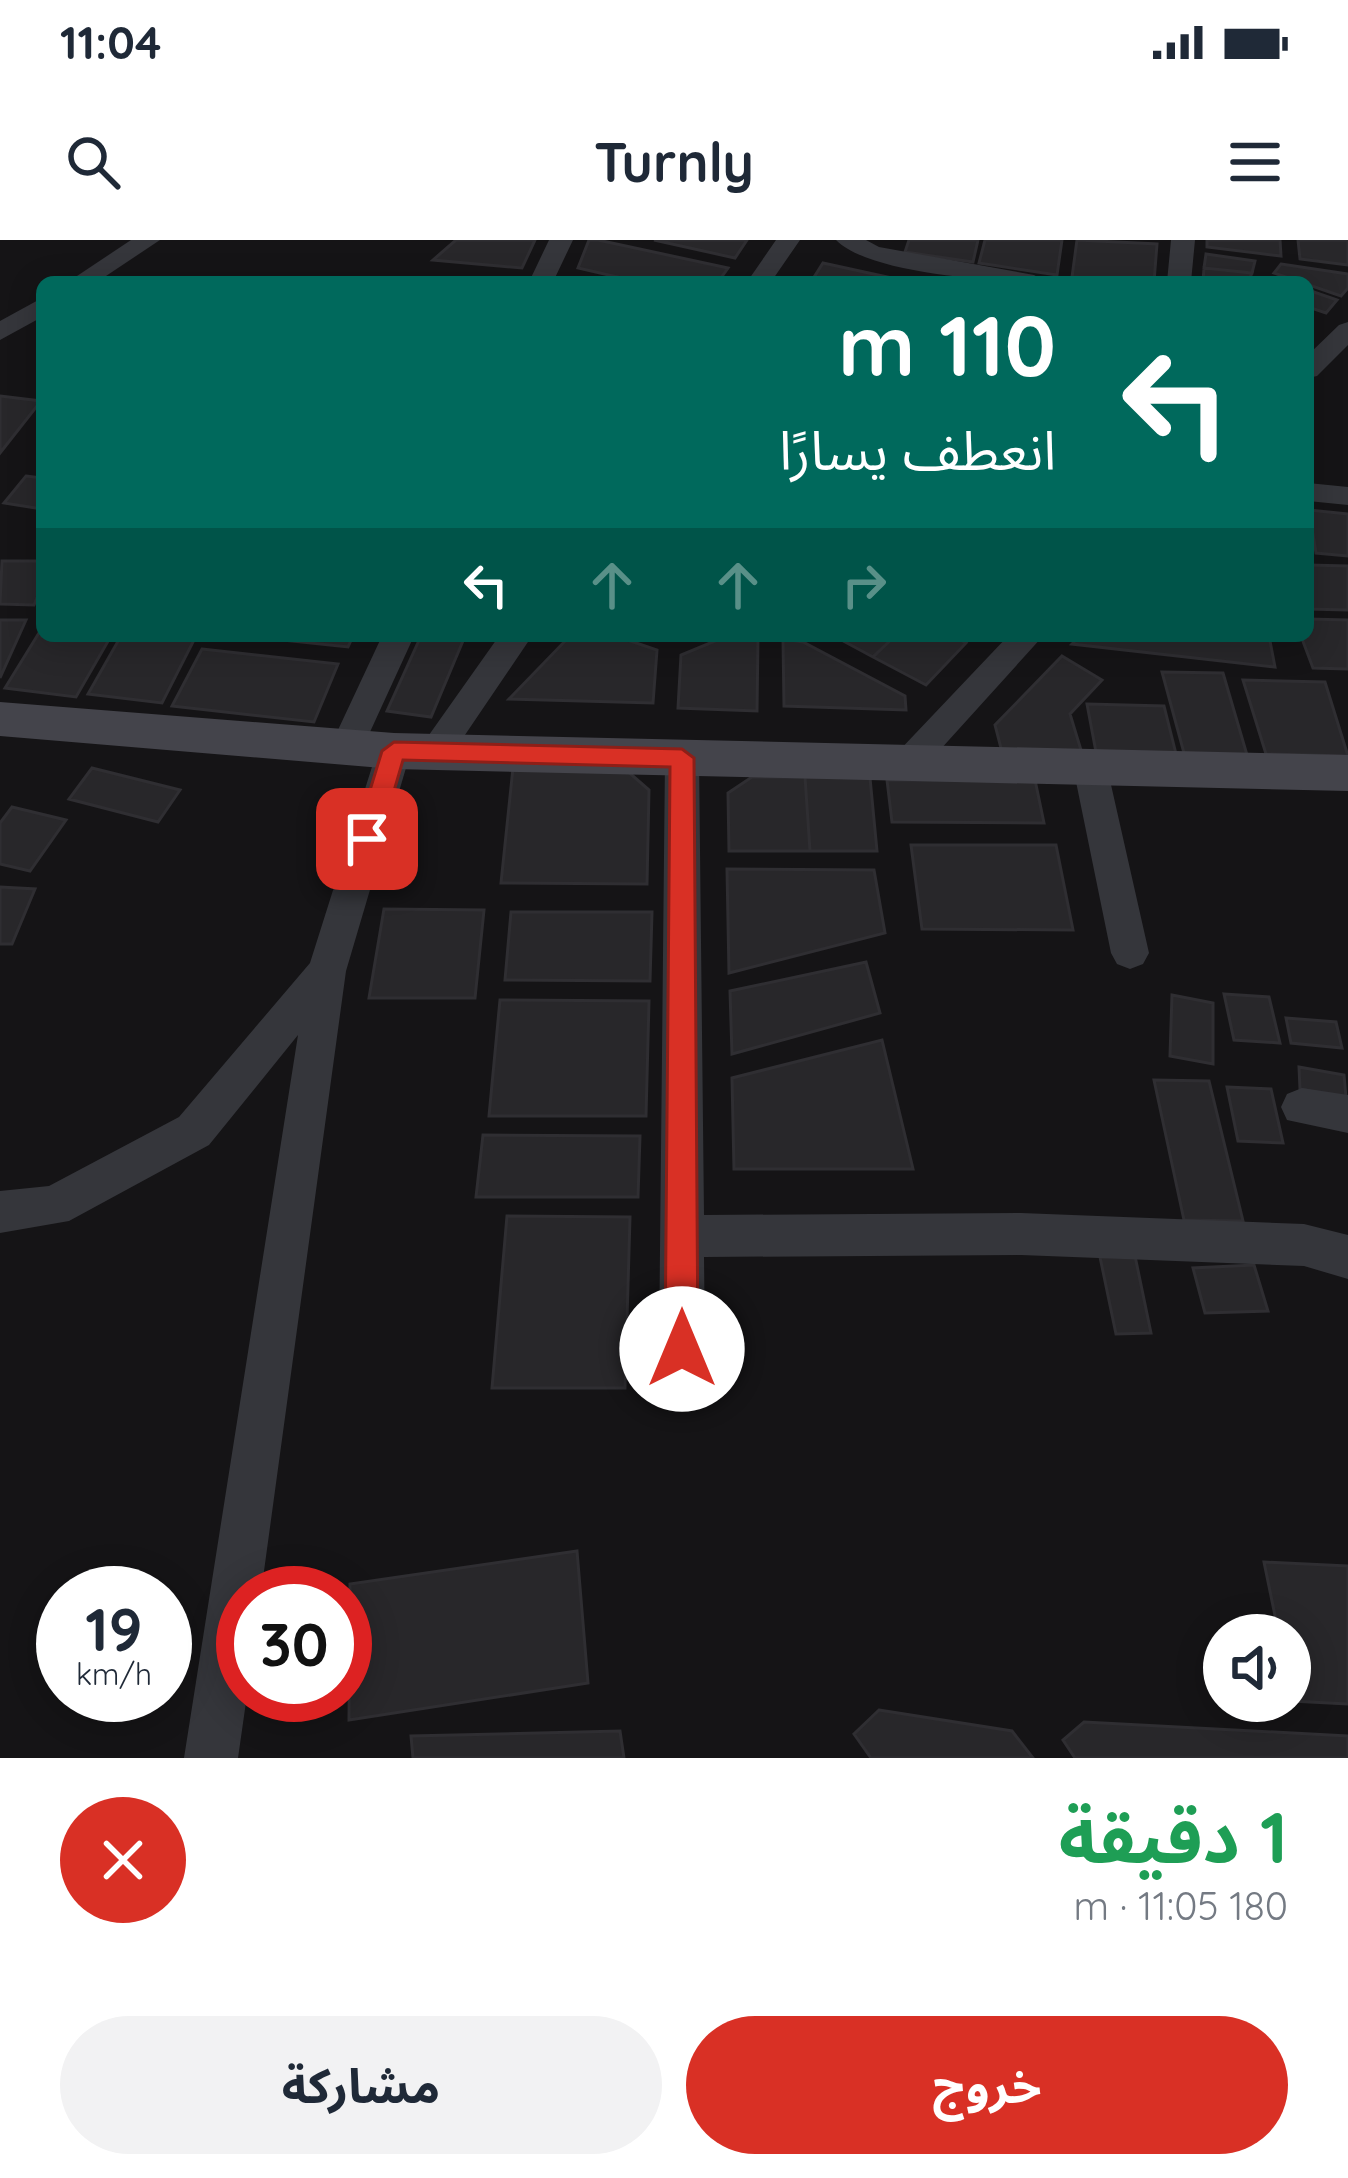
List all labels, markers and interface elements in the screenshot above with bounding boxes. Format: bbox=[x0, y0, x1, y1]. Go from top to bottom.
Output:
text: 11:04 bbox=[60, 14, 161, 70]
text: Turnly bbox=[594, 128, 754, 196]
icon: search bbox=[60, 129, 126, 195]
icon: menu bbox=[1222, 129, 1288, 195]
text: 110 m bbox=[838, 292, 1056, 397]
icon: left bbox=[1098, 324, 1254, 480]
text: انعطف يسارًا bbox=[779, 416, 1056, 484]
icon: left bbox=[453, 552, 519, 618]
icon: ahead bbox=[579, 552, 645, 618]
icon: ahead bbox=[705, 552, 771, 618]
icon: right bbox=[831, 552, 897, 618]
pin bbox=[316, 788, 418, 890]
icon: arrive bbox=[334, 806, 400, 872]
position arrow bbox=[619, 1286, 745, 1412]
speed limit sign: 30 bbox=[216, 1566, 372, 1722]
text: 19 bbox=[85, 1591, 143, 1666]
map controls bbox=[1203, 1614, 1311, 1722]
button: sound bbox=[1203, 1614, 1311, 1722]
text: km/h bbox=[76, 1655, 152, 1693]
text: 1 دقيقة bbox=[1059, 1791, 1288, 1881]
button: close bbox=[60, 1797, 186, 1923]
text: 180 m · 11:05 bbox=[1074, 1881, 1288, 1930]
button: مشاركة bbox=[60, 2016, 662, 2154]
button: خروج bbox=[686, 2016, 1288, 2154]

